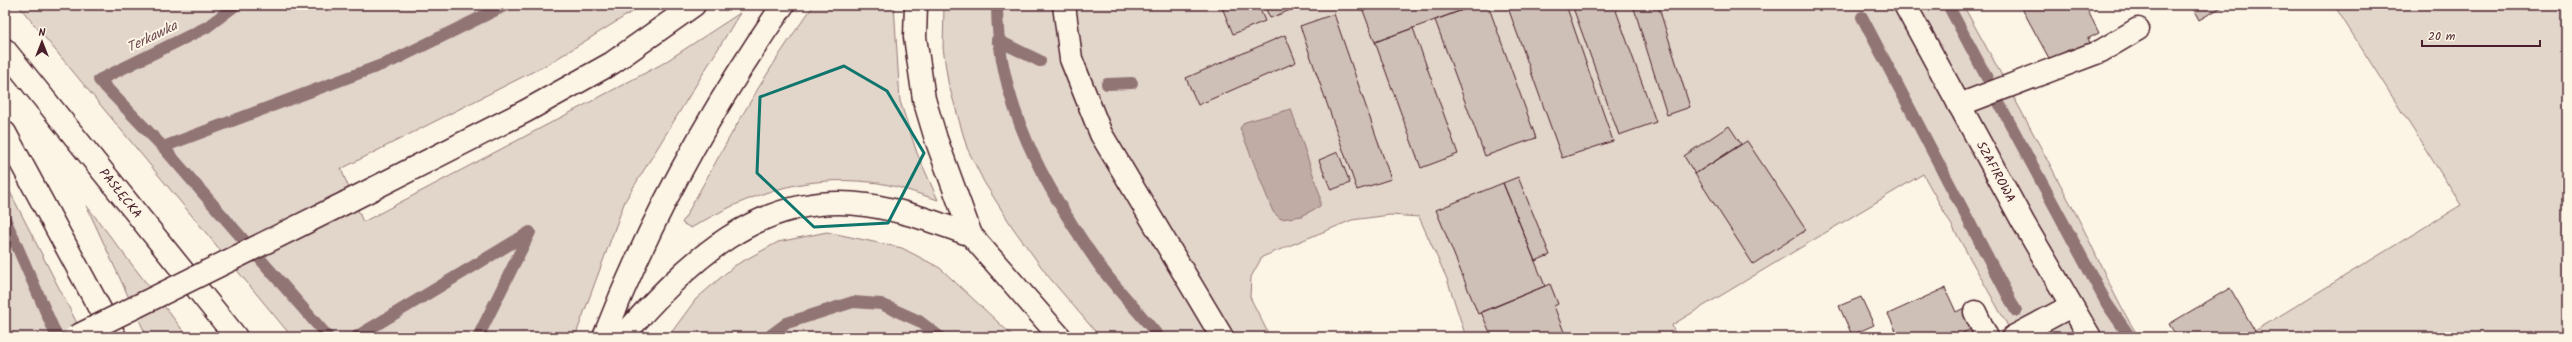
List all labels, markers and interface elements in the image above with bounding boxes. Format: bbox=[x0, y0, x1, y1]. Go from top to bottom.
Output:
water label: Terkawka bbox=[123, 15, 182, 59]
north arrow bbox=[22, 22, 62, 62]
scale bar bbox=[2422, 22, 2540, 48]
text: N bbox=[39, 24, 46, 42]
text: 20 m bbox=[2428, 27, 2456, 46]
street label: SZAFIROWA bbox=[1970, 137, 2021, 207]
street label: PASŁĘCKA bbox=[94, 164, 147, 223]

